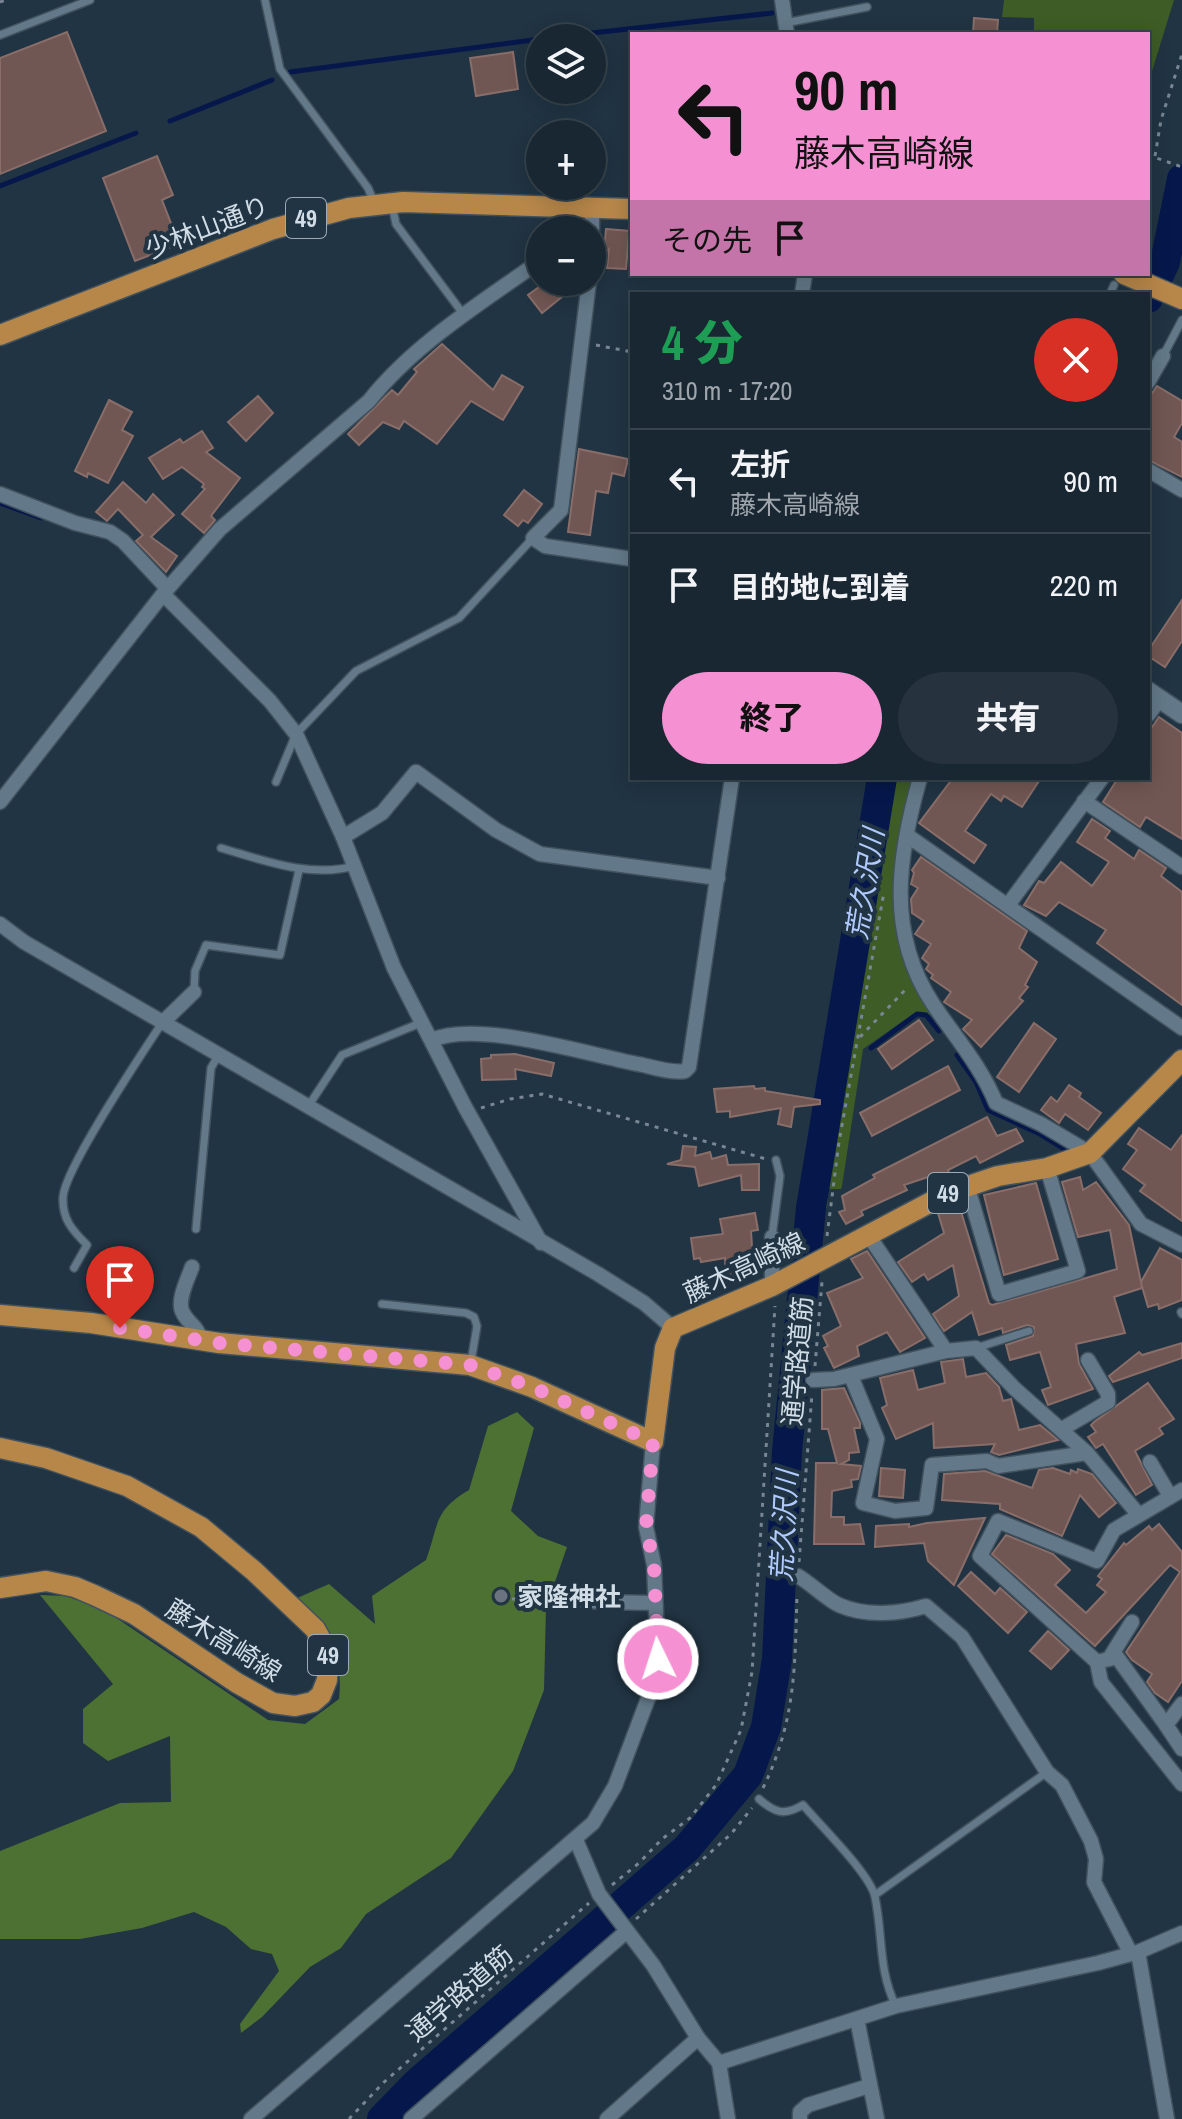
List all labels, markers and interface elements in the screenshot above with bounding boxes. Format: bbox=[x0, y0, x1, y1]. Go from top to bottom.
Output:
map controls bbox=[526, 24, 606, 296]
button: layers bbox=[526, 24, 606, 104]
text: 90 m bbox=[794, 52, 899, 127]
icon: left bbox=[662, 64, 766, 168]
button: + bbox=[526, 120, 606, 200]
text: 藤木高崎線 bbox=[794, 129, 974, 177]
street label: 少林山通り bbox=[140, 187, 274, 267]
road number: 49 bbox=[286, 198, 326, 238]
button: − bbox=[526, 216, 606, 296]
icon: arrive bbox=[768, 216, 812, 260]
text: その先 bbox=[662, 220, 752, 260]
text: 4 分 bbox=[662, 310, 743, 375]
button: close bbox=[1034, 318, 1118, 402]
text: 310 m · 17:20 bbox=[662, 373, 792, 408]
text: 左折 bbox=[730, 444, 790, 484]
icon: left bbox=[662, 459, 706, 503]
text: 90 m bbox=[1063, 461, 1118, 501]
text: 藤木高崎線 bbox=[730, 487, 860, 522]
icon: arrive bbox=[662, 563, 706, 607]
text: 220 m bbox=[1050, 565, 1118, 605]
text: 目的地に到着 bbox=[730, 567, 910, 607]
button: 終了 bbox=[662, 672, 882, 764]
button: 共有 bbox=[898, 672, 1118, 764]
water label: 荒久沢川 bbox=[837, 823, 893, 942]
road number: 49 bbox=[928, 1173, 968, 1213]
street label: 藤木高崎線 bbox=[678, 1224, 810, 1310]
pin bbox=[86, 1246, 154, 1328]
icon: arrive bbox=[98, 1258, 142, 1302]
street label: 通学路道筋 bbox=[774, 1295, 820, 1427]
water label: 荒久沢川 bbox=[762, 1466, 806, 1583]
place label: 家隆神社 bbox=[517, 1579, 621, 1614]
marker: 家隆神社 bbox=[492, 1587, 510, 1605]
street label: 藤木高崎線 bbox=[160, 1591, 288, 1689]
position arrow bbox=[616, 1617, 700, 1701]
road number: 49 bbox=[308, 1635, 348, 1675]
street label: 通学路道筋 bbox=[398, 1937, 520, 2049]

